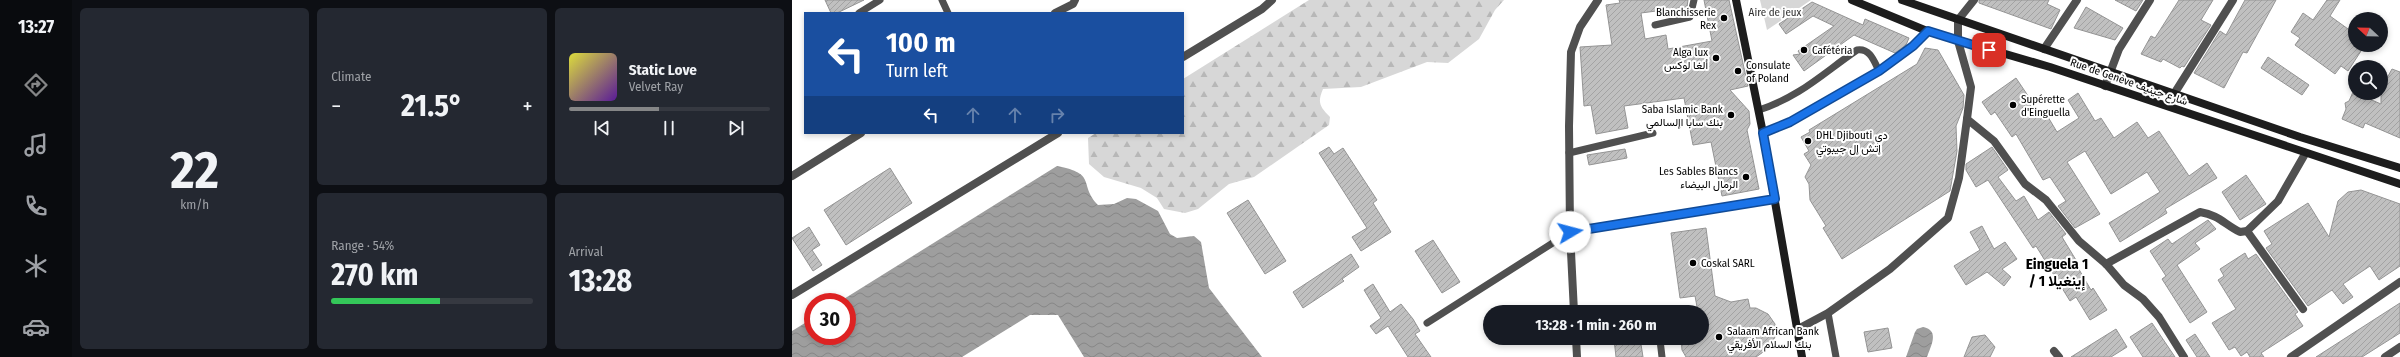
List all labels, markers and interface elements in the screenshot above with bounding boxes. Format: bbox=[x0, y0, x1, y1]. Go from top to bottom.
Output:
place label: Blanchisserie Rex bbox=[1656, 6, 1716, 32]
park label: Aire de jeux bbox=[1749, 6, 1802, 19]
north arrow bbox=[2348, 12, 2388, 52]
map controls bbox=[2348, 12, 2388, 100]
marker: Blanchisserie Rex bbox=[1719, 13, 1729, 23]
text: 13:27 bbox=[18, 16, 54, 38]
text: 100 m bbox=[886, 26, 956, 59]
icon: left bbox=[820, 28, 872, 80]
pin bbox=[1972, 33, 2006, 67]
icon: arrive bbox=[1978, 39, 2000, 61]
place label: Cafétéria bbox=[1812, 44, 1852, 57]
marker: Cafétéria bbox=[1799, 45, 1809, 55]
place label: Alga lux ألغا لوكس bbox=[1664, 46, 1708, 72]
marker: Alga lux ألغا لوكس bbox=[1711, 53, 1721, 63]
street label: Rue de Genève شارع جينيف bbox=[2068, 56, 2190, 109]
place label: Consulate of Poland bbox=[1746, 59, 1791, 85]
text: Turn left bbox=[886, 60, 948, 82]
button: search bbox=[2348, 60, 2388, 100]
text: Static Love bbox=[629, 61, 697, 79]
marker: Consulate of Poland bbox=[1733, 66, 1743, 76]
text: Climate bbox=[331, 69, 371, 84]
icon: directions bbox=[22, 71, 50, 99]
text: Velvet Ray bbox=[629, 79, 683, 94]
text: 21.5° bbox=[401, 88, 463, 124]
text: − bbox=[331, 93, 341, 120]
text: + bbox=[523, 93, 533, 120]
place label: Supérette d'Einguella bbox=[2021, 93, 2070, 119]
marker: Supérette d'Einguella bbox=[2008, 100, 2018, 110]
place label: Saba Islamic Bank بنك سابا اإلسالمي bbox=[1642, 103, 1724, 132]
icon: left bbox=[920, 104, 942, 126]
icon: ahead bbox=[962, 104, 984, 126]
icon: ahead bbox=[1004, 104, 1026, 126]
icon: right bbox=[1046, 104, 1068, 126]
marker: Saba Islamic Bank بنك سابا اإلسالمي bbox=[1726, 110, 1736, 120]
icon: previous bbox=[591, 117, 613, 139]
icon: pause bbox=[658, 117, 680, 139]
icon: next bbox=[725, 117, 747, 139]
place label: DHL Djibouti دي إتش إل جيبوتي bbox=[1816, 129, 1888, 158]
icon: music bbox=[22, 131, 50, 159]
marker: DHL Djibouti دي إتش إل جيبوتي bbox=[1803, 136, 1813, 146]
text: 22 bbox=[171, 139, 219, 202]
place label: Les Sables Blancs الرمال البيضاء bbox=[1659, 165, 1738, 191]
marker: Les Sables Blancs الرمال البيضاء bbox=[1741, 172, 1751, 182]
icon: phone bbox=[22, 192, 50, 220]
text: km/h bbox=[180, 197, 209, 212]
position arrow bbox=[1549, 211, 1591, 253]
text: Range · 54% bbox=[331, 238, 394, 253]
text: Arrival bbox=[569, 244, 603, 259]
icon: climate bbox=[22, 252, 50, 280]
district label: Einguela 1 / إينغيلا 1 bbox=[2026, 255, 2088, 291]
text: 270 km bbox=[331, 257, 418, 293]
place label: Coskal SARL bbox=[1701, 257, 1755, 270]
marker: Coskal SARL bbox=[1688, 258, 1698, 268]
text: 13:28 bbox=[569, 263, 632, 299]
speed limit sign: 30 bbox=[804, 293, 856, 345]
icon: car bbox=[22, 313, 50, 341]
text: 13:28 · 1 min · 260 m bbox=[1535, 316, 1657, 334]
place label: Salaam African Bank بنك السلام الأفريقي bbox=[1727, 325, 1820, 354]
marker: Salaam African Bank بنك السلام الأفريقي bbox=[1714, 332, 1724, 342]

